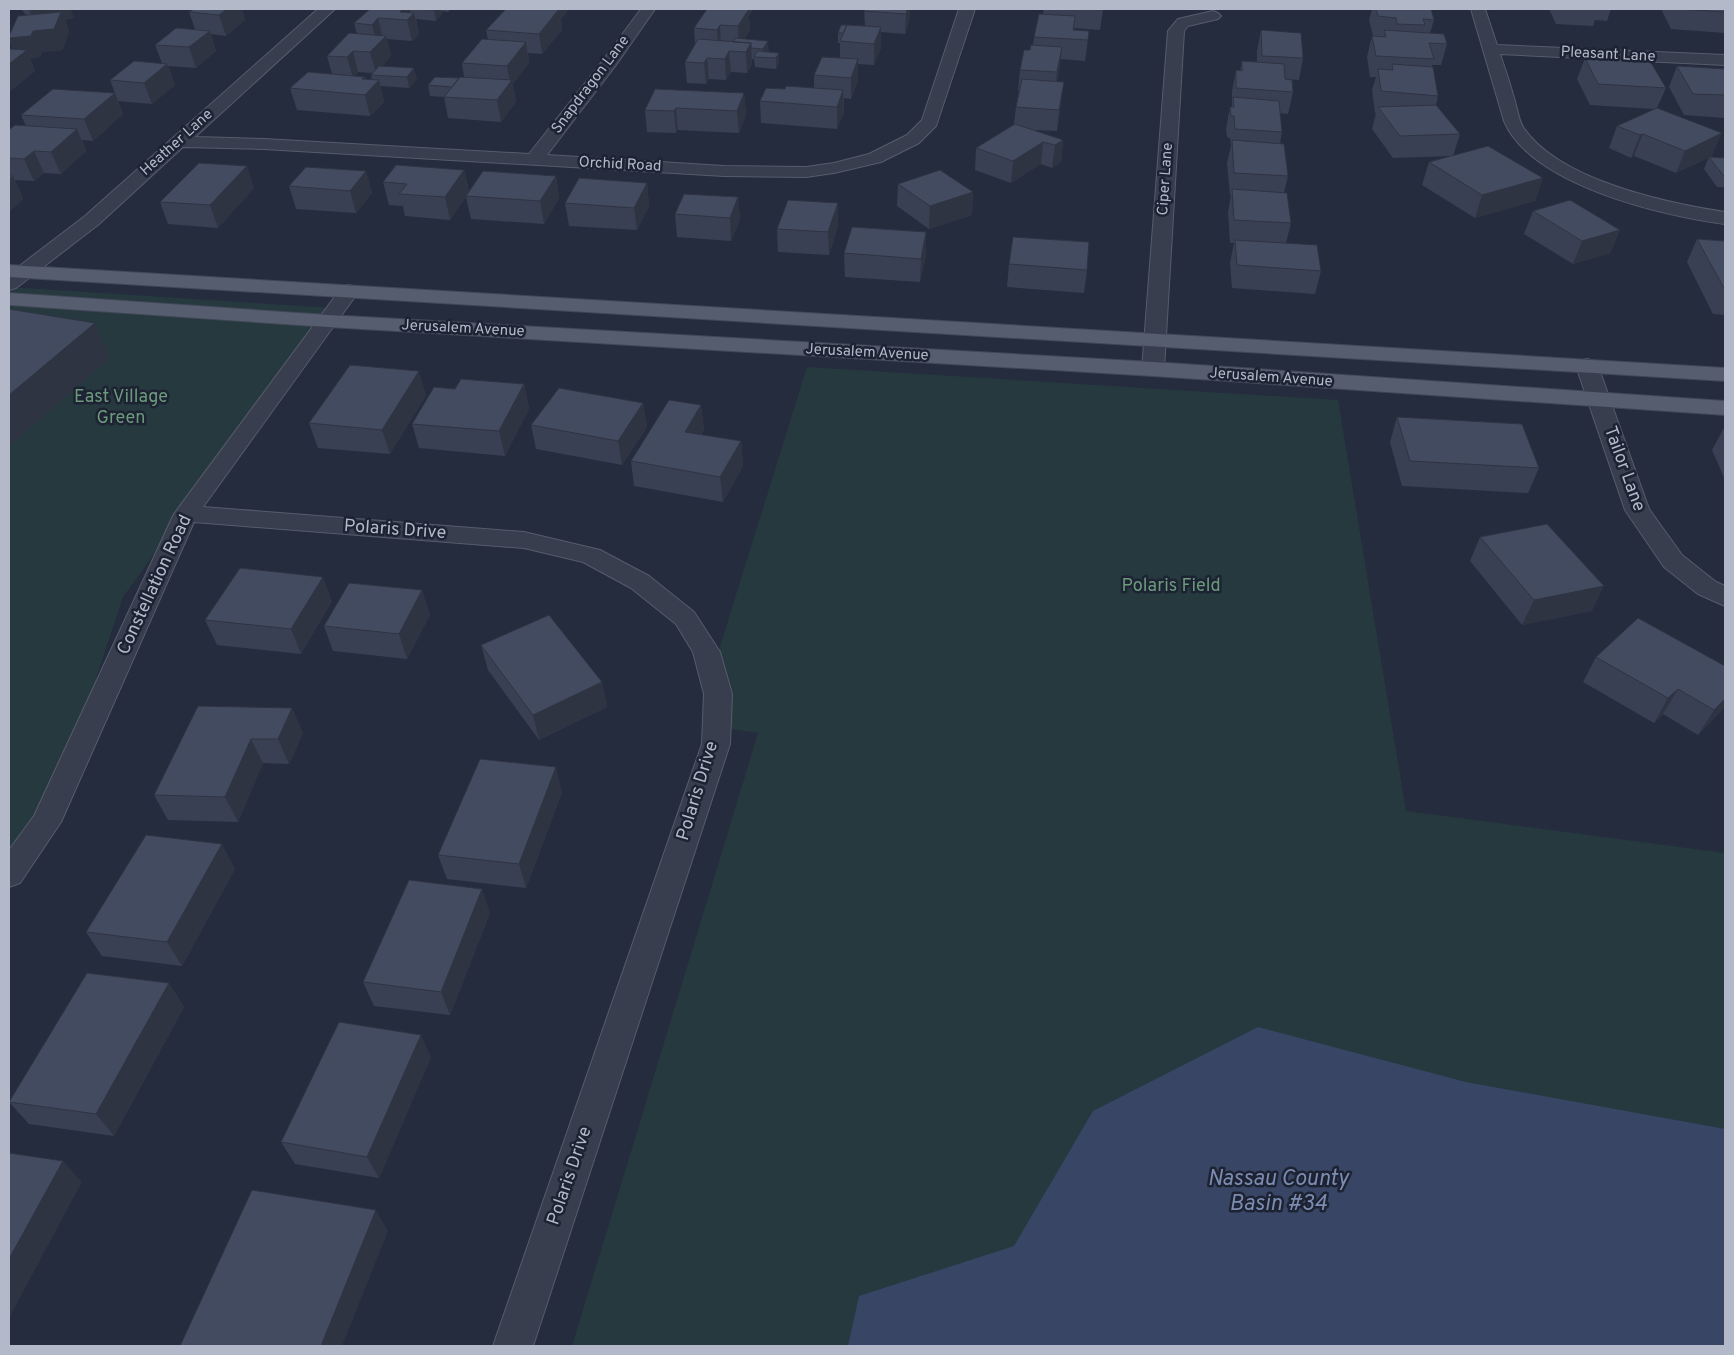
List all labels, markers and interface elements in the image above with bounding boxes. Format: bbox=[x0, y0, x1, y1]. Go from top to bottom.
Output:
street label: Snapdragon Lane bbox=[548, 32, 634, 138]
street label: Pleasant Lane bbox=[1560, 43, 1656, 67]
street label: Heather Lane bbox=[137, 105, 217, 181]
street label: Ciper Lane bbox=[1154, 142, 1178, 216]
street label: Orchid Road bbox=[578, 153, 662, 177]
street label: Jerusalem Avenue bbox=[401, 316, 525, 342]
street label: Jerusalem Avenue bbox=[805, 340, 929, 366]
street label: Jerusalem Avenue bbox=[1209, 364, 1333, 392]
park label: East Village Green bbox=[74, 386, 168, 430]
street label: Tailor Lane bbox=[1598, 423, 1650, 515]
street label: Constellation Road bbox=[112, 511, 198, 659]
street label: Polaris Drive bbox=[343, 515, 447, 545]
park label: Polaris Field bbox=[1121, 575, 1221, 598]
street label: Polaris Drive bbox=[672, 739, 724, 843]
street label: Polaris Drive bbox=[542, 1124, 598, 1228]
water label: Nassau County Basin #34 bbox=[1208, 1166, 1350, 1218]

